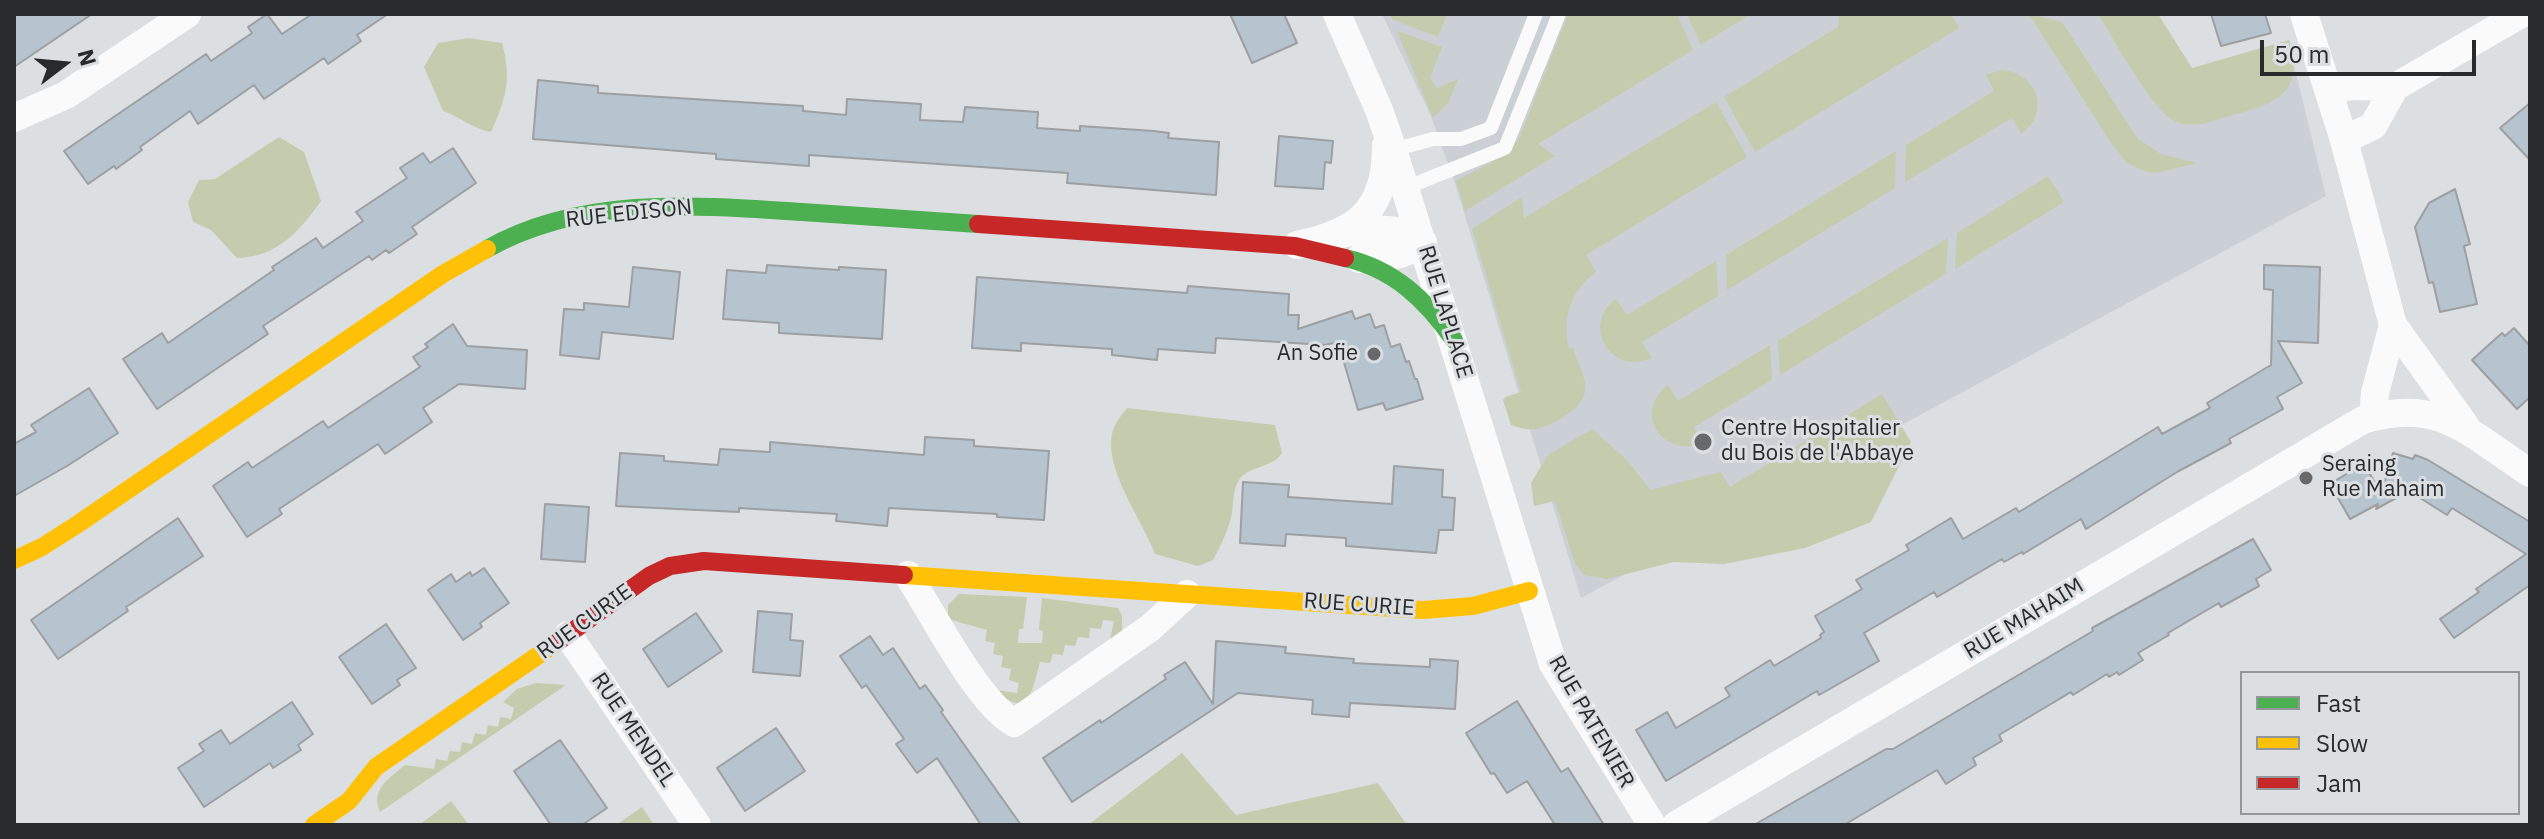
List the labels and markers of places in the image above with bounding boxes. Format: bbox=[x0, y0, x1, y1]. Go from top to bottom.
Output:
place label: An Sofie bbox=[1277, 341, 1358, 367]
marker: An Sofie bbox=[1365, 345, 1383, 363]
place label: Centre Hospitalier du Bois de l'Abbaye bbox=[1721, 416, 1914, 468]
marker: Centre Hospitalier du Bois de l'Abbaye bbox=[1692, 431, 1714, 453]
place label: Seraing Rue Mahaim bbox=[2322, 452, 2444, 504]
marker: Seraing Rue Mahaim bbox=[2297, 469, 2315, 487]

